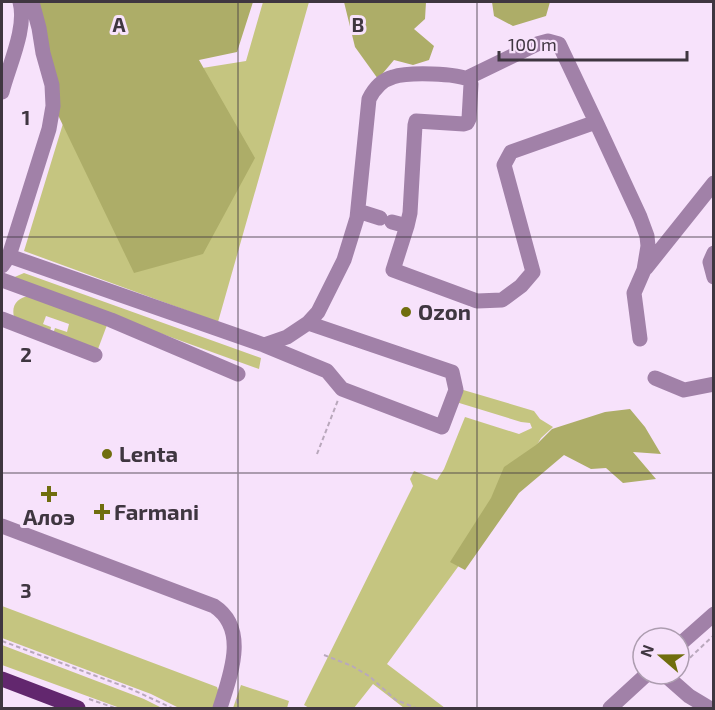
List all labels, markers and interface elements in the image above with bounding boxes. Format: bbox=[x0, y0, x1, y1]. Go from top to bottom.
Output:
text: A bbox=[112, 12, 126, 36]
text: B bbox=[352, 12, 364, 36]
scale bar bbox=[499, 24, 686, 62]
text: 100 m bbox=[508, 33, 557, 55]
text: 1 bbox=[22, 105, 30, 129]
place label: Ozon bbox=[418, 298, 471, 324]
marker: Ozon bbox=[399, 305, 413, 319]
text: 2 bbox=[20, 342, 32, 366]
place label: Lenta bbox=[119, 440, 178, 466]
marker: Lenta bbox=[100, 447, 114, 461]
marker: Алоэ bbox=[42, 487, 56, 501]
place label: Farmani bbox=[114, 498, 199, 524]
place label: Алоэ bbox=[23, 503, 75, 529]
marker: Farmani bbox=[95, 505, 109, 519]
text: 3 bbox=[20, 578, 32, 602]
north arrow bbox=[631, 626, 691, 686]
text: N bbox=[636, 642, 657, 659]

